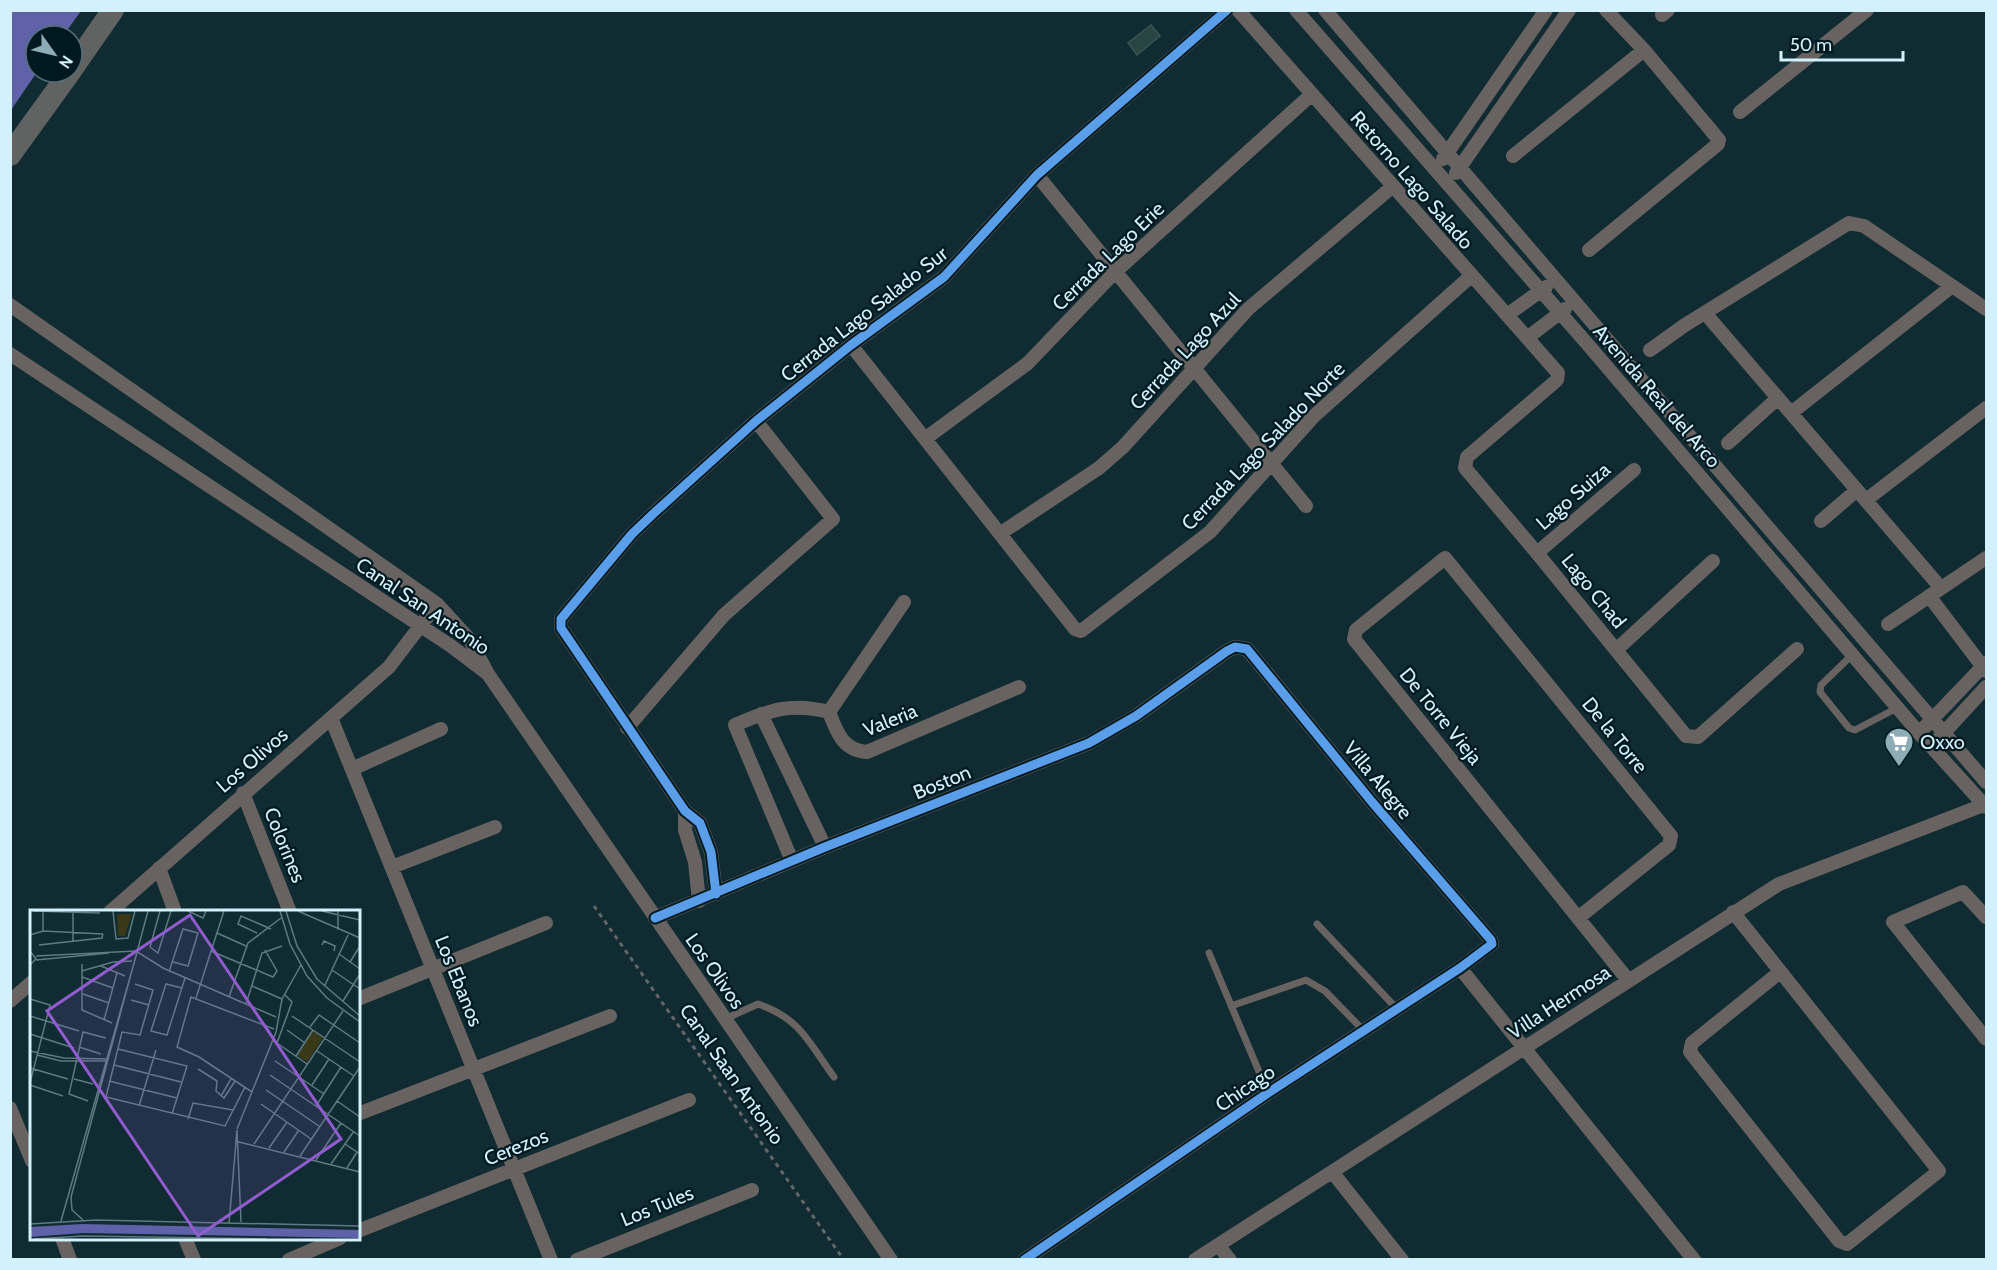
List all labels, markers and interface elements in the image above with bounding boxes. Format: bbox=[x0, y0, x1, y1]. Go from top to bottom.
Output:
north arrow bbox=[24, 24, 84, 84]
scale bar bbox=[1781, 24, 1902, 62]
text: 50 m bbox=[1790, 34, 1832, 56]
text: N bbox=[55, 52, 77, 72]
street label: Retorno Lago Salado bbox=[1345, 106, 1479, 254]
street label: Cerrada Lago Erie bbox=[1047, 197, 1169, 315]
street label: Cerrada Lago Salado Sur bbox=[776, 241, 953, 387]
street label: Cerrada Lago Azul bbox=[1125, 287, 1246, 415]
street label: Avenida Real del Arco bbox=[1588, 320, 1726, 472]
street label: Cerrada Lago Salado Norte bbox=[1176, 357, 1350, 535]
street label: Lago Suiza bbox=[1531, 457, 1615, 535]
street label: Lago Chad bbox=[1557, 549, 1631, 633]
street label: Canal San Antonio bbox=[351, 552, 495, 660]
street label: De Torre Vieja bbox=[1395, 663, 1488, 770]
street label: De la Torre bbox=[1577, 692, 1653, 778]
street label: Valeria bbox=[860, 698, 921, 742]
street label: Los Olivos bbox=[211, 722, 293, 798]
supermarket icon: Oxxo bbox=[1883, 726, 1915, 768]
place label: Oxxo bbox=[1920, 730, 1965, 754]
street label: Villa Alegre bbox=[1339, 736, 1417, 824]
street label: Boston bbox=[910, 760, 974, 804]
street label: Colorines bbox=[259, 804, 311, 886]
inset map bbox=[30, 910, 360, 1240]
street label: Los Olivos bbox=[680, 929, 750, 1013]
street label: Los Ebanos bbox=[430, 932, 488, 1030]
street label: Villa Hermosa bbox=[1503, 960, 1615, 1044]
street label: Canal Saan Antonio bbox=[675, 999, 789, 1149]
street label: Chicago bbox=[1210, 1059, 1280, 1117]
street label: Cerezos bbox=[480, 1123, 552, 1171]
street label: Los Tules bbox=[617, 1181, 697, 1231]

